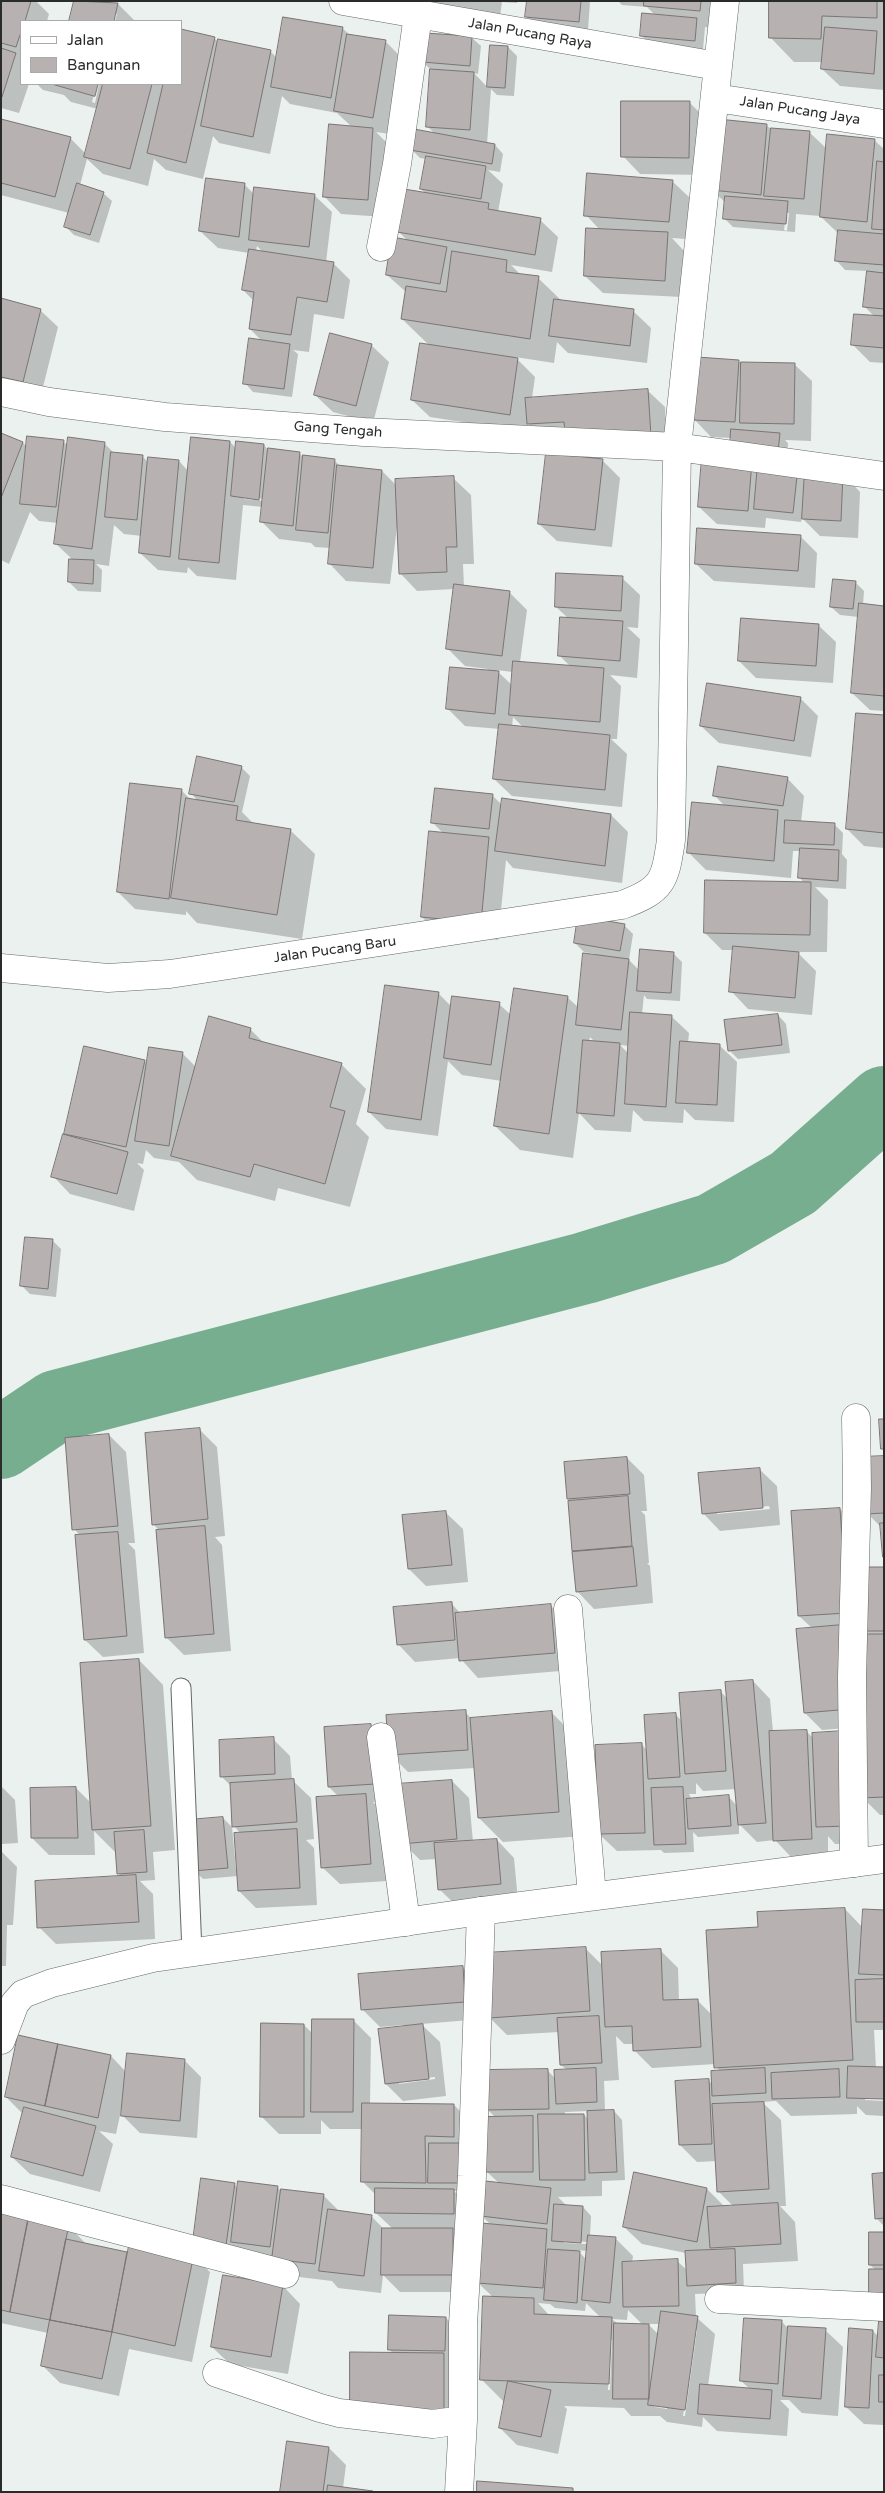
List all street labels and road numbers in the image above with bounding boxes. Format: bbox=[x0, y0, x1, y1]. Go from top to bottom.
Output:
street label: Jalan Pucang Raya bbox=[467, 15, 593, 53]
street label: Jalan Pucang Jaya bbox=[739, 93, 861, 129]
street label: Gang Tengah bbox=[293, 419, 383, 441]
street label: Jalan Pucang Baru bbox=[273, 933, 397, 967]

